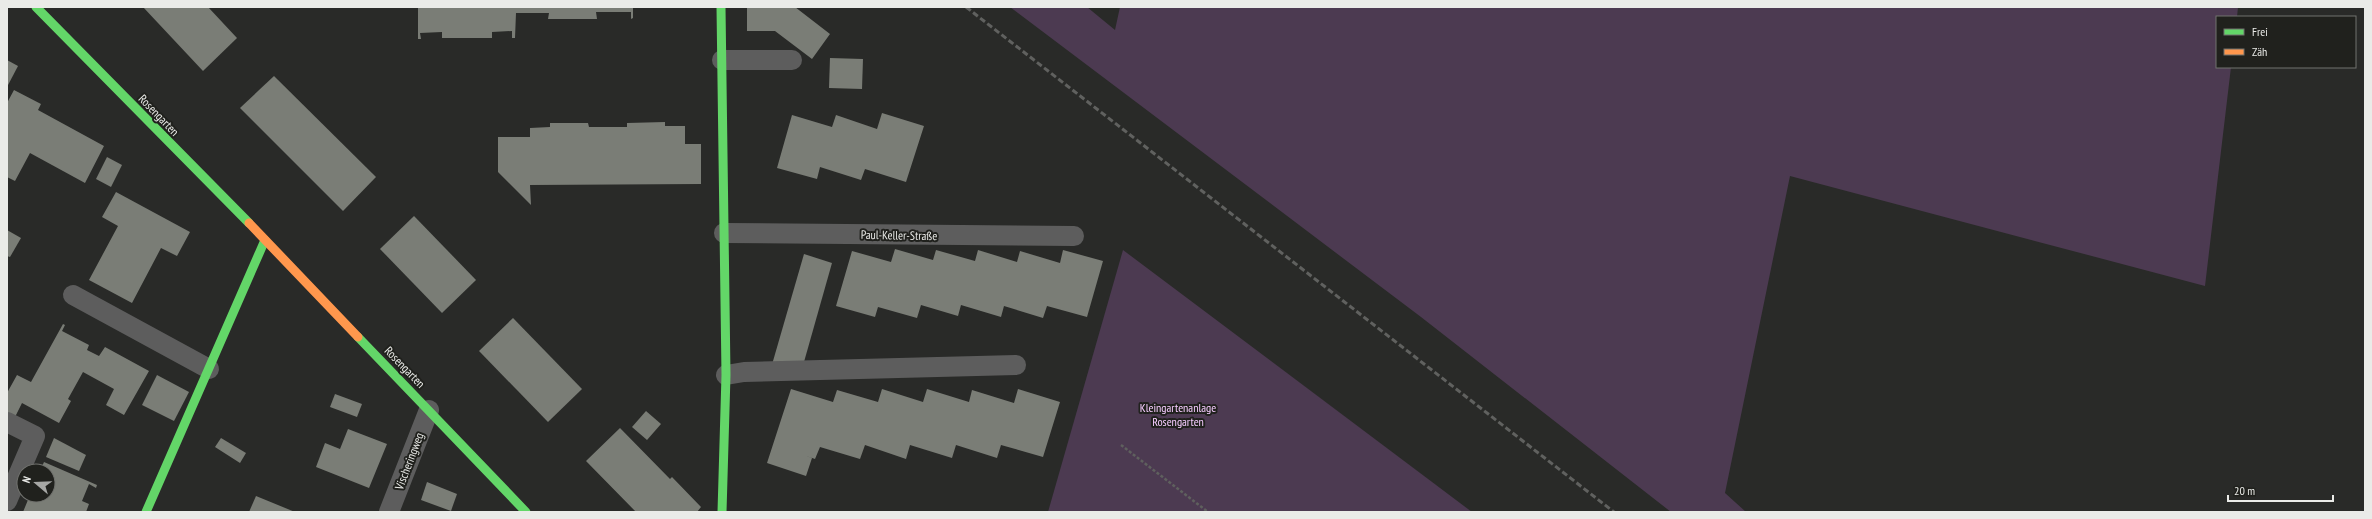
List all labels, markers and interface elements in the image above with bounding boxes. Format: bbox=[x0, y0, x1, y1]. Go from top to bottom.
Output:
legend bbox=[2216, 16, 2356, 68]
text: Frei bbox=[2252, 24, 2268, 39]
text: Zäh bbox=[2252, 44, 2267, 59]
street label: Rosengarten bbox=[136, 91, 182, 139]
street label: Paul-Keller-Straße bbox=[861, 227, 937, 243]
street label: Rosengarten bbox=[382, 343, 428, 391]
park label: Kleingartenanlage Rosengarten bbox=[1140, 400, 1216, 429]
street label: Vischeringweg bbox=[391, 430, 427, 493]
north arrow bbox=[16, 463, 56, 503]
text: N bbox=[19, 475, 34, 485]
scale bar bbox=[2228, 477, 2333, 503]
text: 20 m bbox=[2234, 483, 2255, 498]

